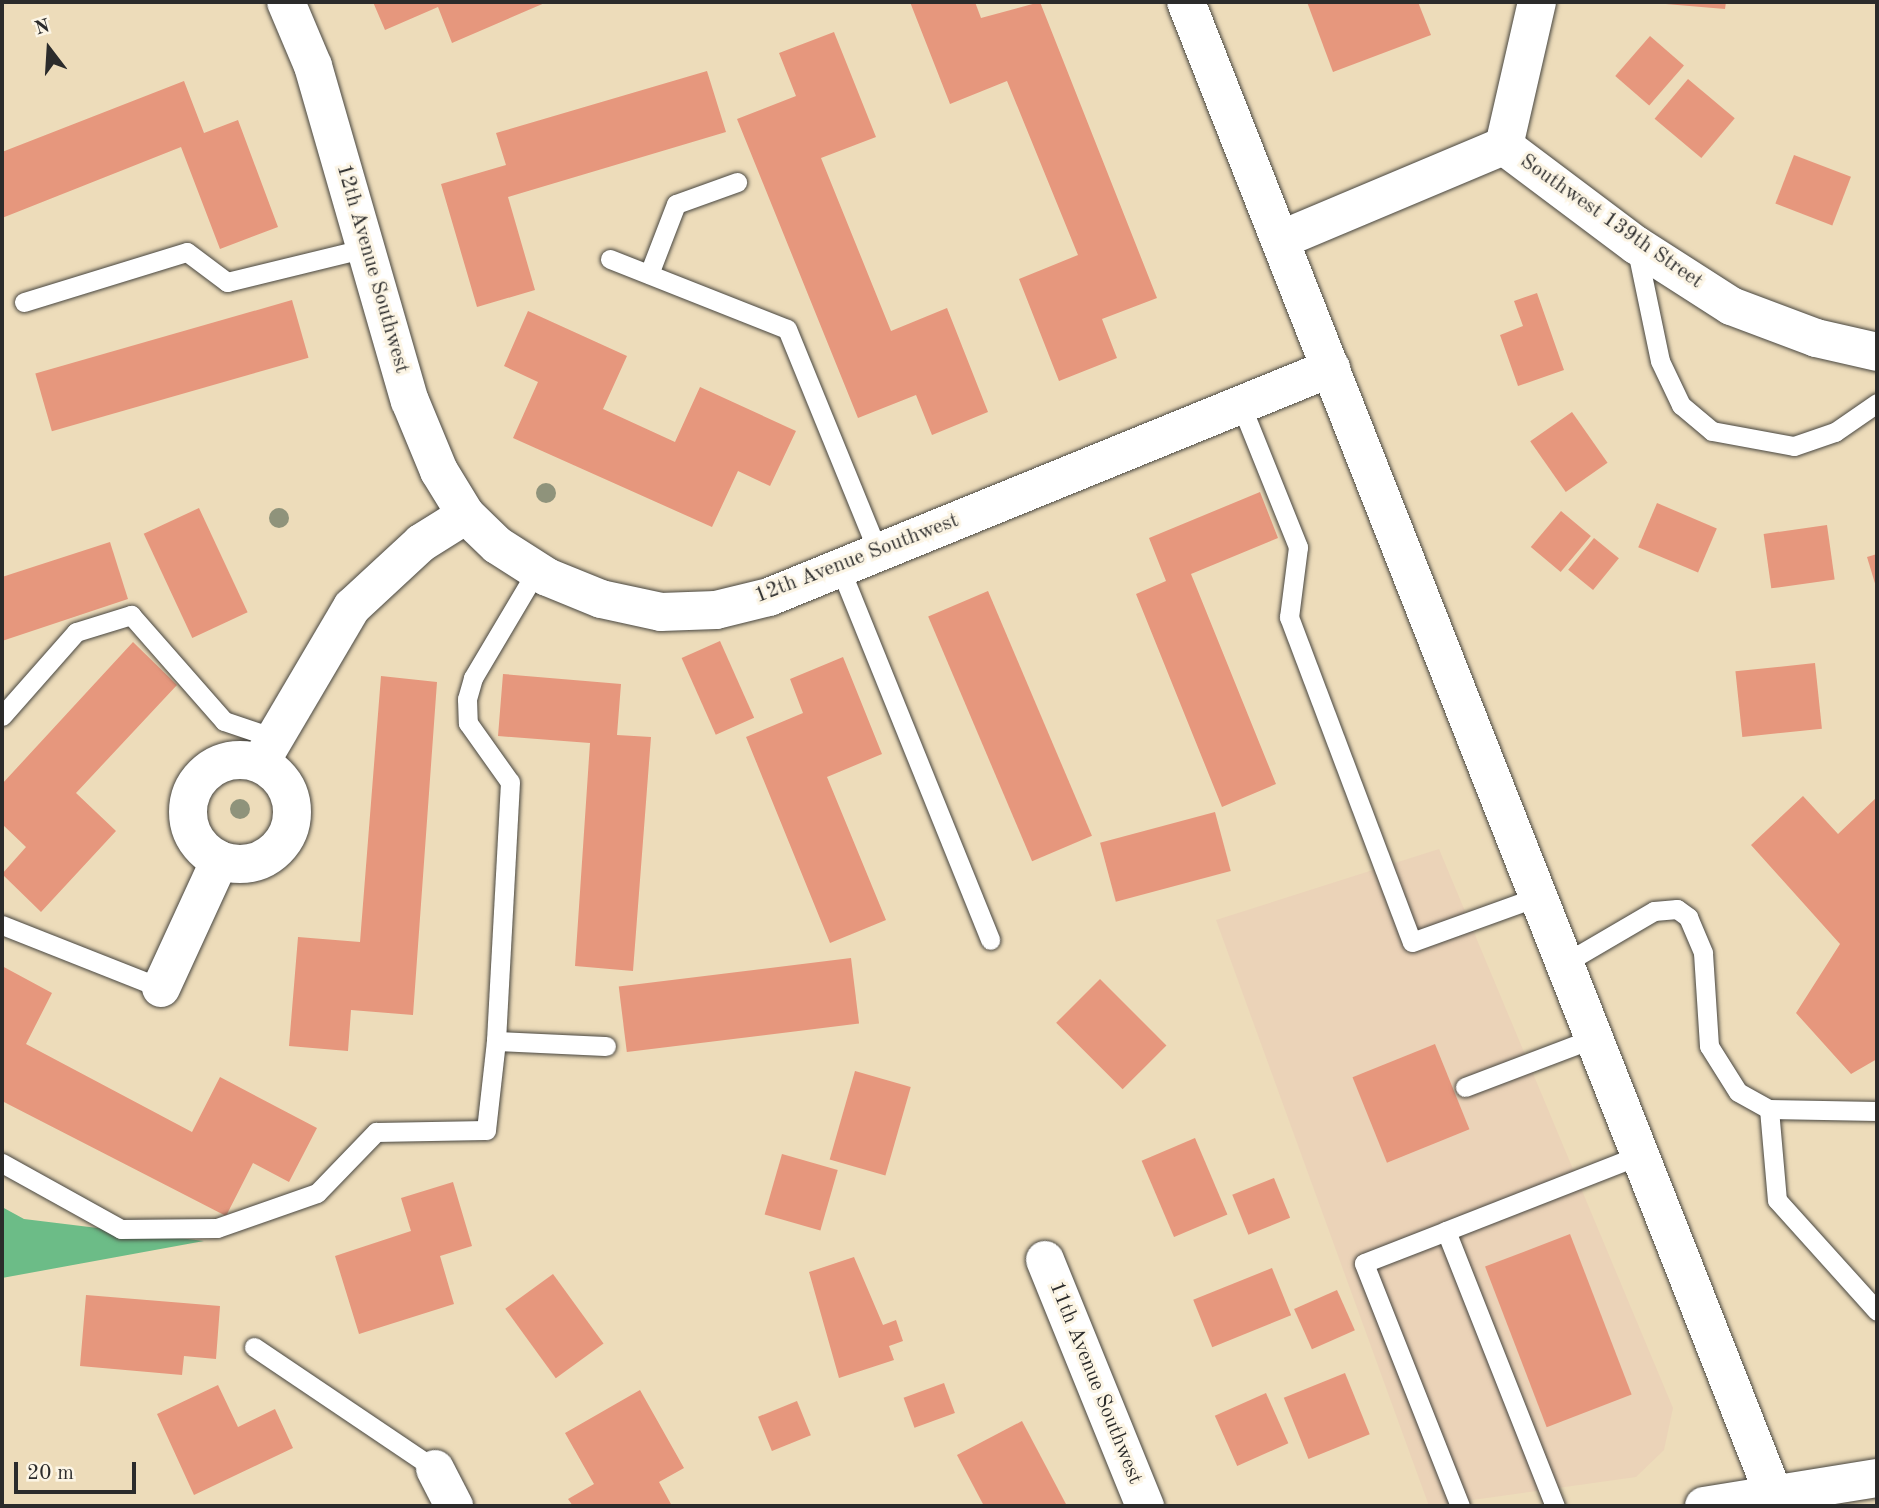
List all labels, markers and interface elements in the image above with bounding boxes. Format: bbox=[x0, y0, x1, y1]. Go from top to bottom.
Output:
north arrow bbox=[14, 14, 84, 84]
text: N bbox=[33, 17, 52, 40]
street label: Southwest 139th Street bbox=[1515, 149, 1707, 295]
street label: 12th Avenue Southwest bbox=[330, 162, 414, 376]
street label: 12th Avenue Southwest bbox=[751, 508, 963, 610]
street label: 11th Avenue Southwest bbox=[1043, 1278, 1147, 1488]
scale bar bbox=[18, 1448, 140, 1492]
text: 20 m bbox=[27, 1463, 74, 1484]

